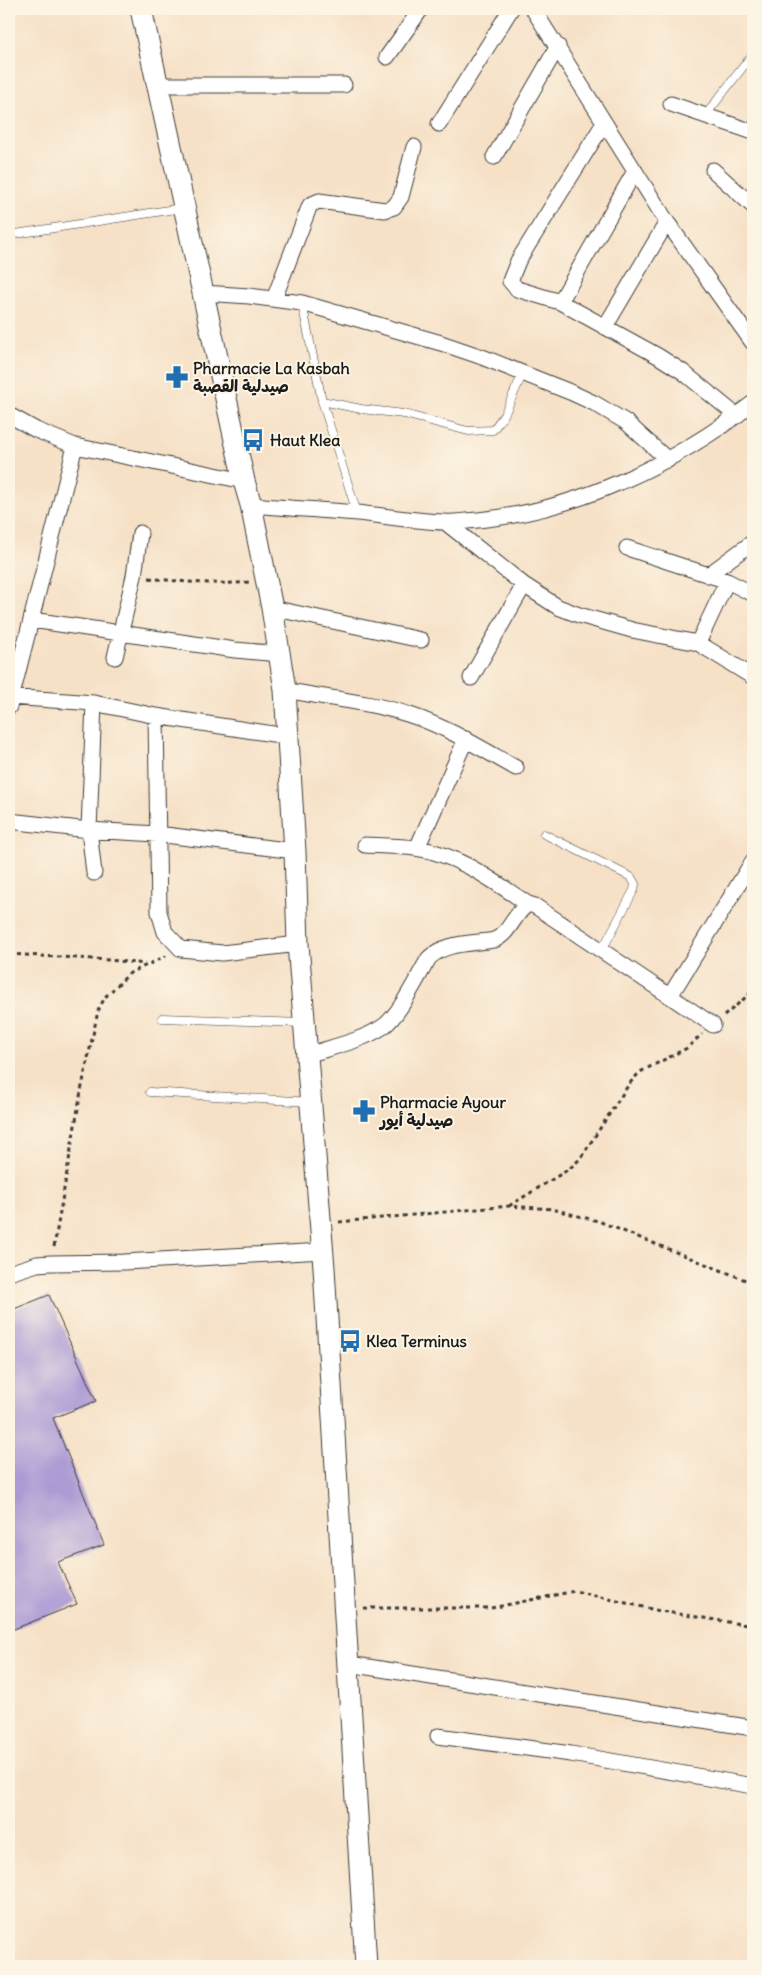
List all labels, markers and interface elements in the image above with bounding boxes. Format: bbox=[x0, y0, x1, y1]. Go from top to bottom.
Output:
place label: Pharmacie La Kasbah صيدلية القصبة bbox=[193, 358, 350, 396]
pharmacy icon: Pharmacie La Kasbah صيدلية القصبة bbox=[164, 364, 190, 390]
bus stop icon: Haut Klea bbox=[240, 427, 266, 453]
place label: Haut Klea bbox=[270, 430, 340, 450]
place label: Pharmacie Ayour صيدلية أيور bbox=[378, 1092, 506, 1131]
pharmacy icon: Pharmacie Ayour صيدلية أيور bbox=[351, 1098, 377, 1124]
bus stop icon: Klea Terminus bbox=[337, 1328, 363, 1354]
place label: Klea Terminus bbox=[366, 1331, 467, 1351]

